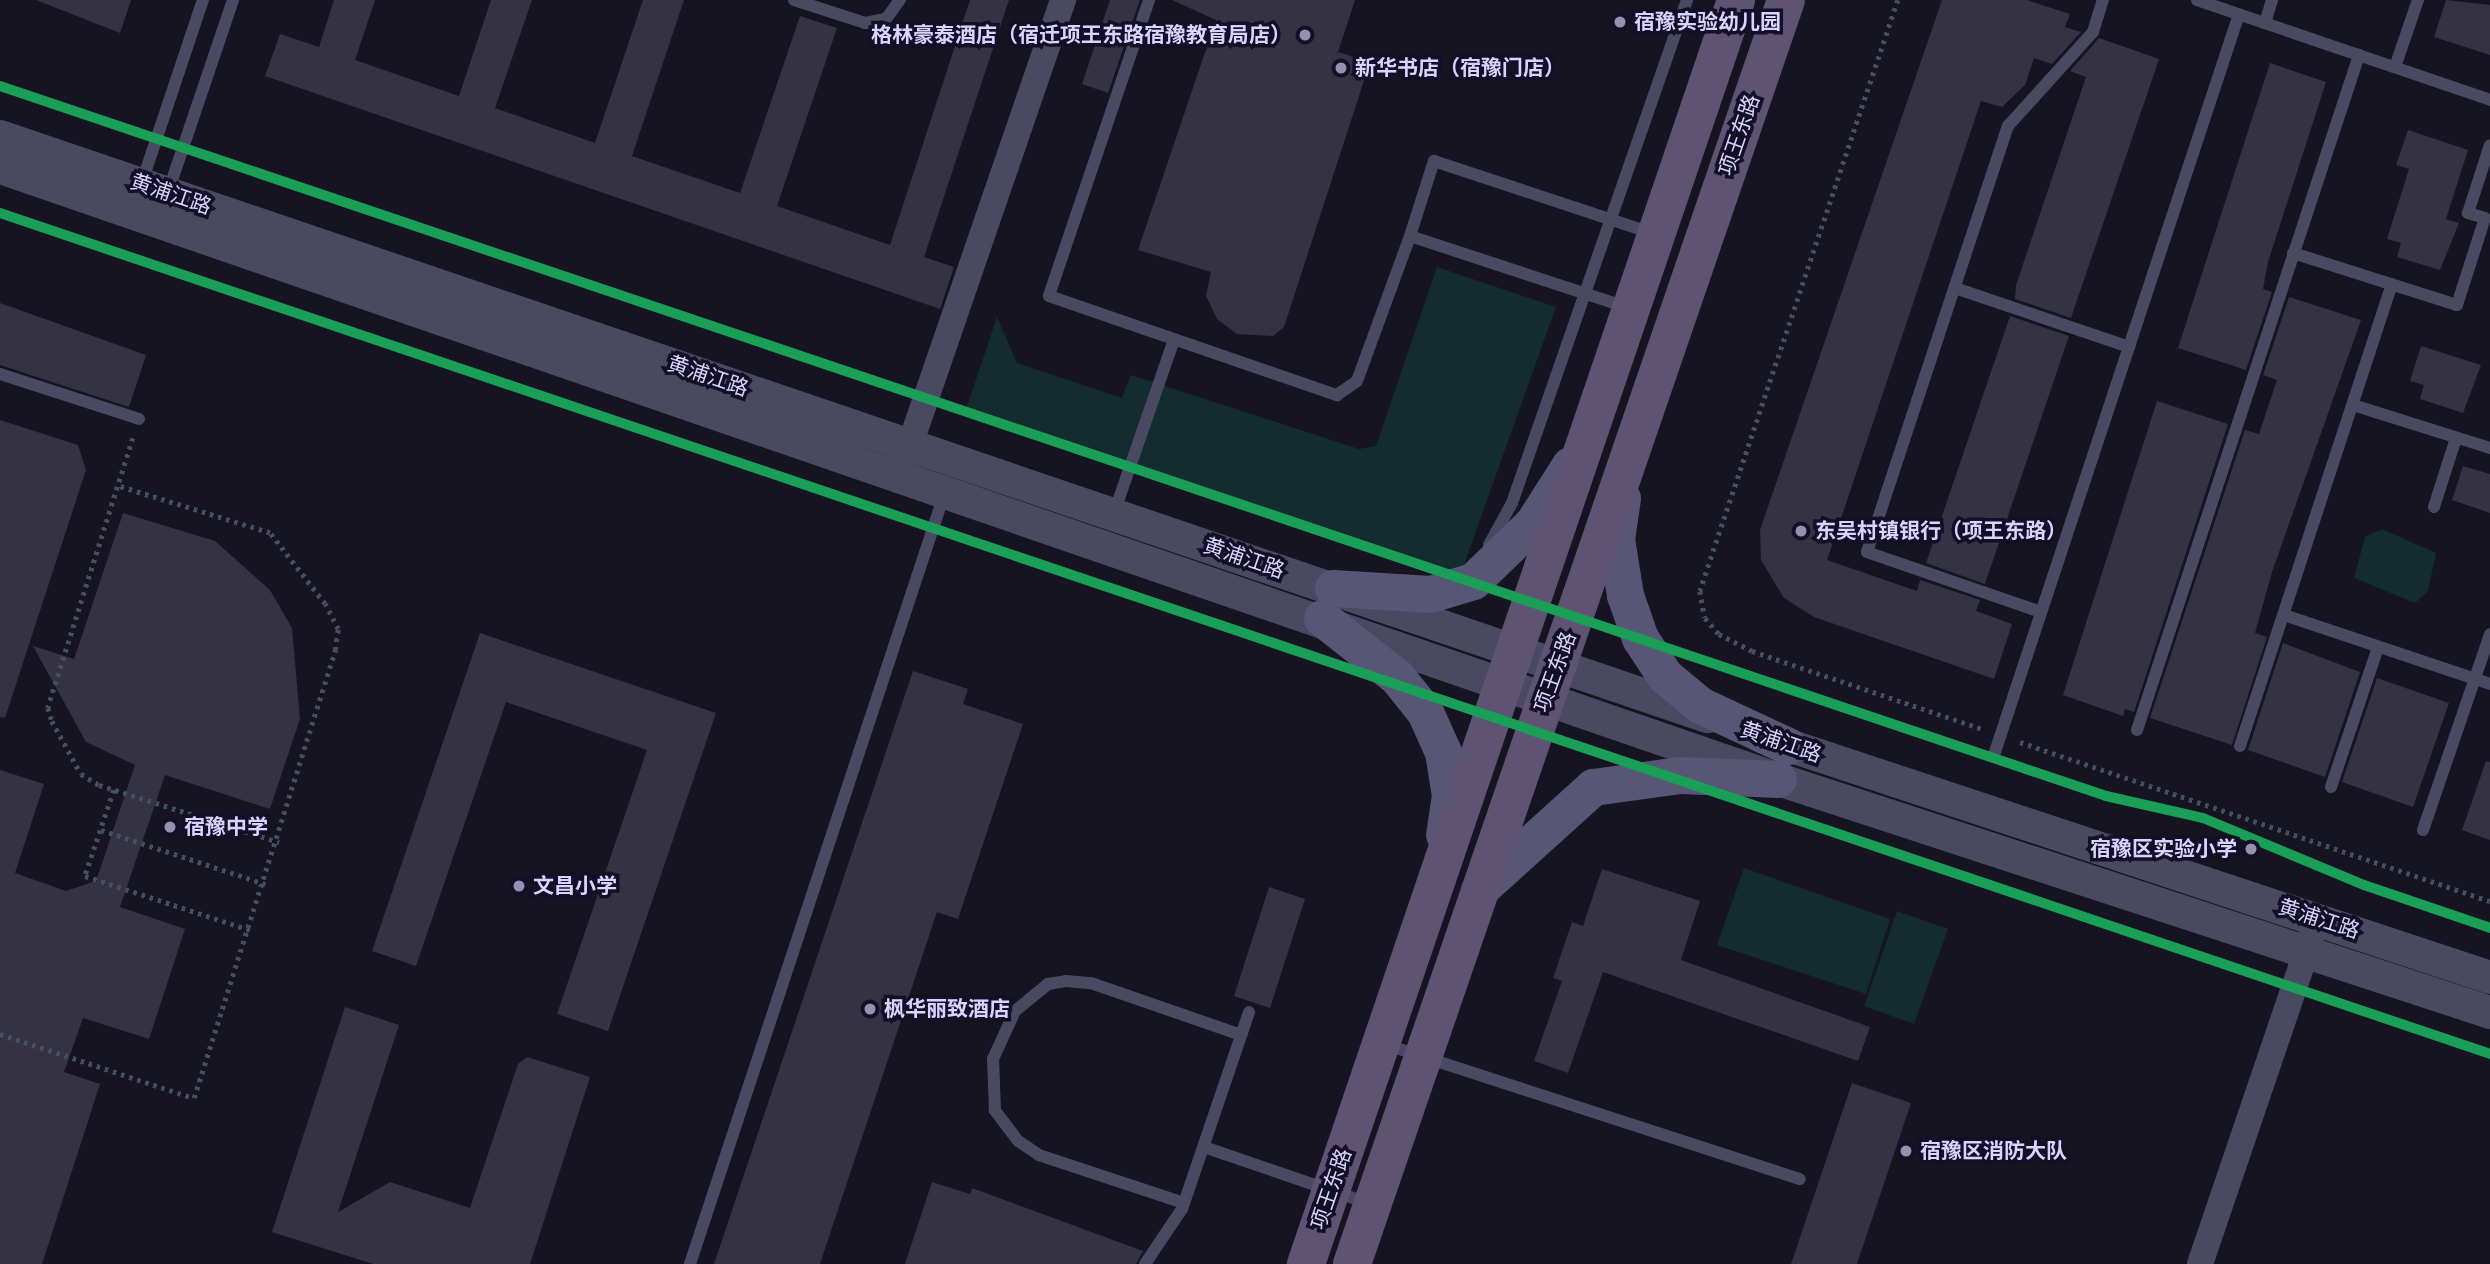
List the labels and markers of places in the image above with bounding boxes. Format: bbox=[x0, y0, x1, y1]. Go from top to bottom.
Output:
place label: 宿豫实验幼儿园 bbox=[1634, 9, 1781, 35]
marker: 宿豫实验幼儿园 bbox=[1612, 14, 1628, 30]
place label: 格林豪泰酒店（宿迁项王东路宿豫教育局店） bbox=[871, 22, 1291, 48]
marker: 格林豪泰酒店（宿迁项王东路宿豫教育局店） bbox=[1297, 27, 1313, 43]
place label: 新华书店（宿豫门店） bbox=[1355, 55, 1565, 81]
marker: 新华书店（宿豫门店） bbox=[1333, 60, 1349, 76]
place label: 东吴村镇银行（项王东路） bbox=[1815, 518, 2067, 544]
marker: 东吴村镇银行（项王东路） bbox=[1793, 523, 1809, 539]
place label: 宿豫中学 bbox=[184, 814, 268, 840]
marker: 宿豫中学 bbox=[162, 819, 178, 835]
place label: 宿豫区实验小学 bbox=[2090, 836, 2237, 862]
marker: 宿豫区实验小学 bbox=[2243, 841, 2259, 857]
place label: 文昌小学 bbox=[533, 873, 617, 899]
marker: 文昌小学 bbox=[511, 878, 527, 894]
place label: 枫华丽致酒店 bbox=[884, 996, 1010, 1022]
marker: 枫华丽致酒店 bbox=[862, 1001, 878, 1017]
place label: 宿豫区消防大队 bbox=[1920, 1138, 2067, 1164]
marker: 宿豫区消防大队 bbox=[1898, 1143, 1914, 1159]

